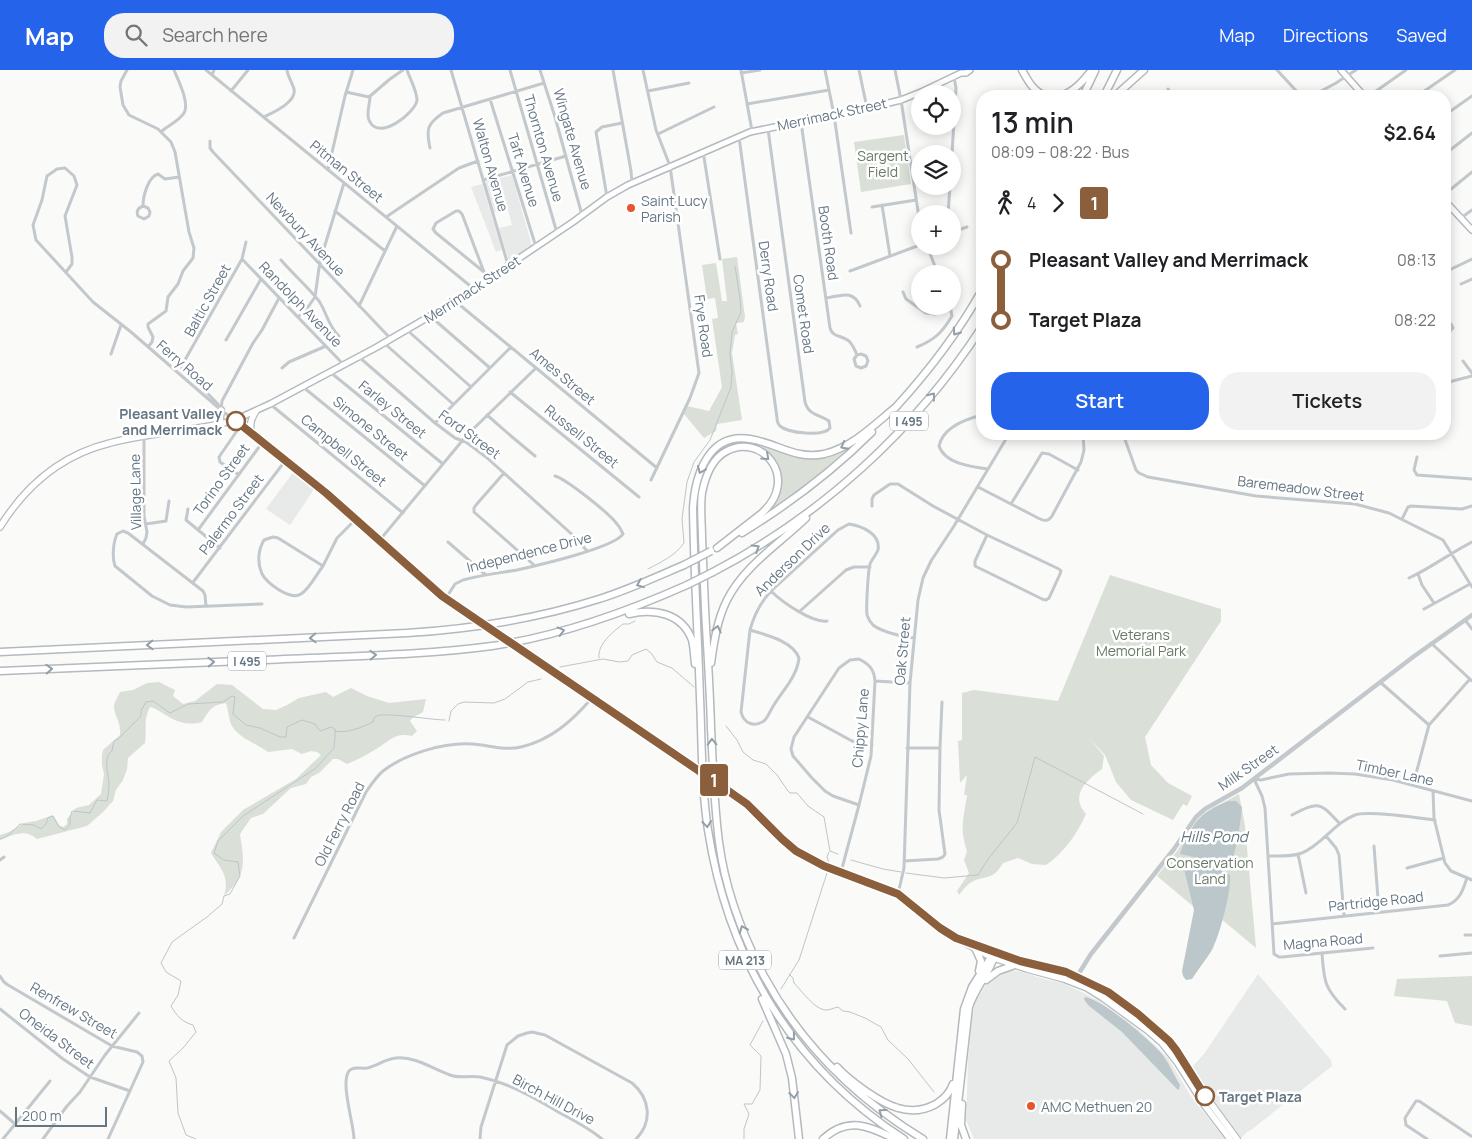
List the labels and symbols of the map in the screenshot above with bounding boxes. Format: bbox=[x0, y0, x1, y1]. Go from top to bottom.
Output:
street label: Wingate Avenue bbox=[549, 86, 597, 192]
street label: Thornton Avenue bbox=[520, 92, 568, 204]
street label: Merrimack Street bbox=[775, 93, 889, 135]
street label: Walton Avenue bbox=[469, 116, 513, 214]
street label: Taft Avenue bbox=[504, 131, 544, 209]
street label: Pitman Street bbox=[306, 136, 388, 207]
park label: Sargent Field bbox=[857, 146, 909, 181]
street label: Newbury Avenue bbox=[262, 188, 350, 280]
place label: Saint Lucy Parish bbox=[641, 191, 708, 226]
marker: Saint Lucy Parish bbox=[625, 202, 637, 214]
street label: Booth Road bbox=[814, 205, 844, 281]
street label: Derry Road bbox=[755, 240, 783, 312]
street label: Merrimack Street bbox=[420, 250, 524, 327]
street label: Randolph Avenue bbox=[255, 257, 347, 351]
street label: Baltic Street bbox=[179, 260, 235, 340]
street label: Comet Road bbox=[789, 273, 819, 355]
street label: Frye Road bbox=[690, 293, 718, 359]
one-way arrow bbox=[953, 326, 962, 335]
street label: Ferry Road bbox=[153, 335, 217, 395]
street label: Ames Street bbox=[526, 343, 600, 409]
street label: Farley Street bbox=[355, 376, 431, 442]
street label: Simone Street bbox=[329, 392, 413, 465]
one-way arrow bbox=[926, 392, 935, 401]
street label: Russell Street bbox=[541, 400, 623, 472]
place label: Pleasant Valley and Merrimack bbox=[119, 404, 222, 439]
street label: Ford Street bbox=[435, 405, 505, 463]
street label: Campbell Street bbox=[297, 410, 391, 491]
marker: Pleasant Valley and Merrimack bbox=[226, 411, 246, 431]
road number: I 495 bbox=[890, 412, 928, 431]
street label: Torino Street bbox=[189, 439, 254, 519]
one-way arrow bbox=[841, 440, 850, 450]
one-way arrow bbox=[761, 451, 770, 460]
street label: Village Lane bbox=[125, 454, 145, 530]
one-way arrow bbox=[696, 465, 707, 474]
street label: Palermo Street bbox=[194, 469, 268, 558]
street label: Baremeadow Street bbox=[1236, 471, 1366, 505]
street label: Anderson Drive bbox=[750, 518, 834, 600]
street label: Independence Drive bbox=[465, 527, 593, 577]
one-way arrow bbox=[750, 545, 759, 554]
one-way arrow bbox=[636, 578, 644, 588]
street label: Oak Street bbox=[890, 616, 914, 686]
one-way arrow bbox=[711, 624, 722, 633]
park label: Veterans Memorial Park bbox=[1096, 625, 1187, 660]
one-way arrow bbox=[557, 626, 566, 637]
one-way arrow bbox=[308, 632, 316, 643]
one-way arrow bbox=[146, 640, 154, 650]
one-way arrow bbox=[370, 650, 378, 660]
road number: I 495 bbox=[228, 652, 266, 670]
one-way arrow bbox=[207, 657, 215, 668]
one-way arrow bbox=[45, 664, 53, 675]
street label: Chippy Lane bbox=[847, 688, 873, 768]
one-way arrow bbox=[706, 738, 717, 746]
street label: Milk Street bbox=[1214, 739, 1282, 795]
street label: Timber Lane bbox=[1354, 754, 1436, 790]
line badge: 1 bbox=[698, 764, 730, 796]
street label: Old Ferry Road bbox=[309, 778, 369, 870]
one-way arrow bbox=[701, 820, 712, 828]
water label: Hills Pond bbox=[1180, 826, 1250, 847]
park label: Conservation Land bbox=[1166, 853, 1254, 888]
street label: Partridge Road bbox=[1327, 887, 1425, 915]
one-way arrow bbox=[739, 926, 749, 934]
street label: Magna Road bbox=[1282, 928, 1364, 954]
road number: MA 213 bbox=[719, 950, 771, 970]
street label: Renfrew Street bbox=[27, 977, 121, 1043]
street label: Oneida Street bbox=[15, 1003, 99, 1073]
one-way arrow bbox=[787, 1031, 795, 1040]
street label: Birch Hill Drive bbox=[510, 1069, 598, 1129]
marker: Target Plaza bbox=[1195, 1086, 1215, 1106]
place label: Target Plaza bbox=[1219, 1087, 1302, 1106]
one-way arrow bbox=[788, 1092, 799, 1100]
place label: AMC Methuen 20 bbox=[1041, 1097, 1152, 1116]
marker: AMC Methuen 20 bbox=[1025, 1100, 1037, 1112]
scale bar bbox=[15, 1104, 108, 1127]
one-way arrow bbox=[878, 1109, 888, 1118]

